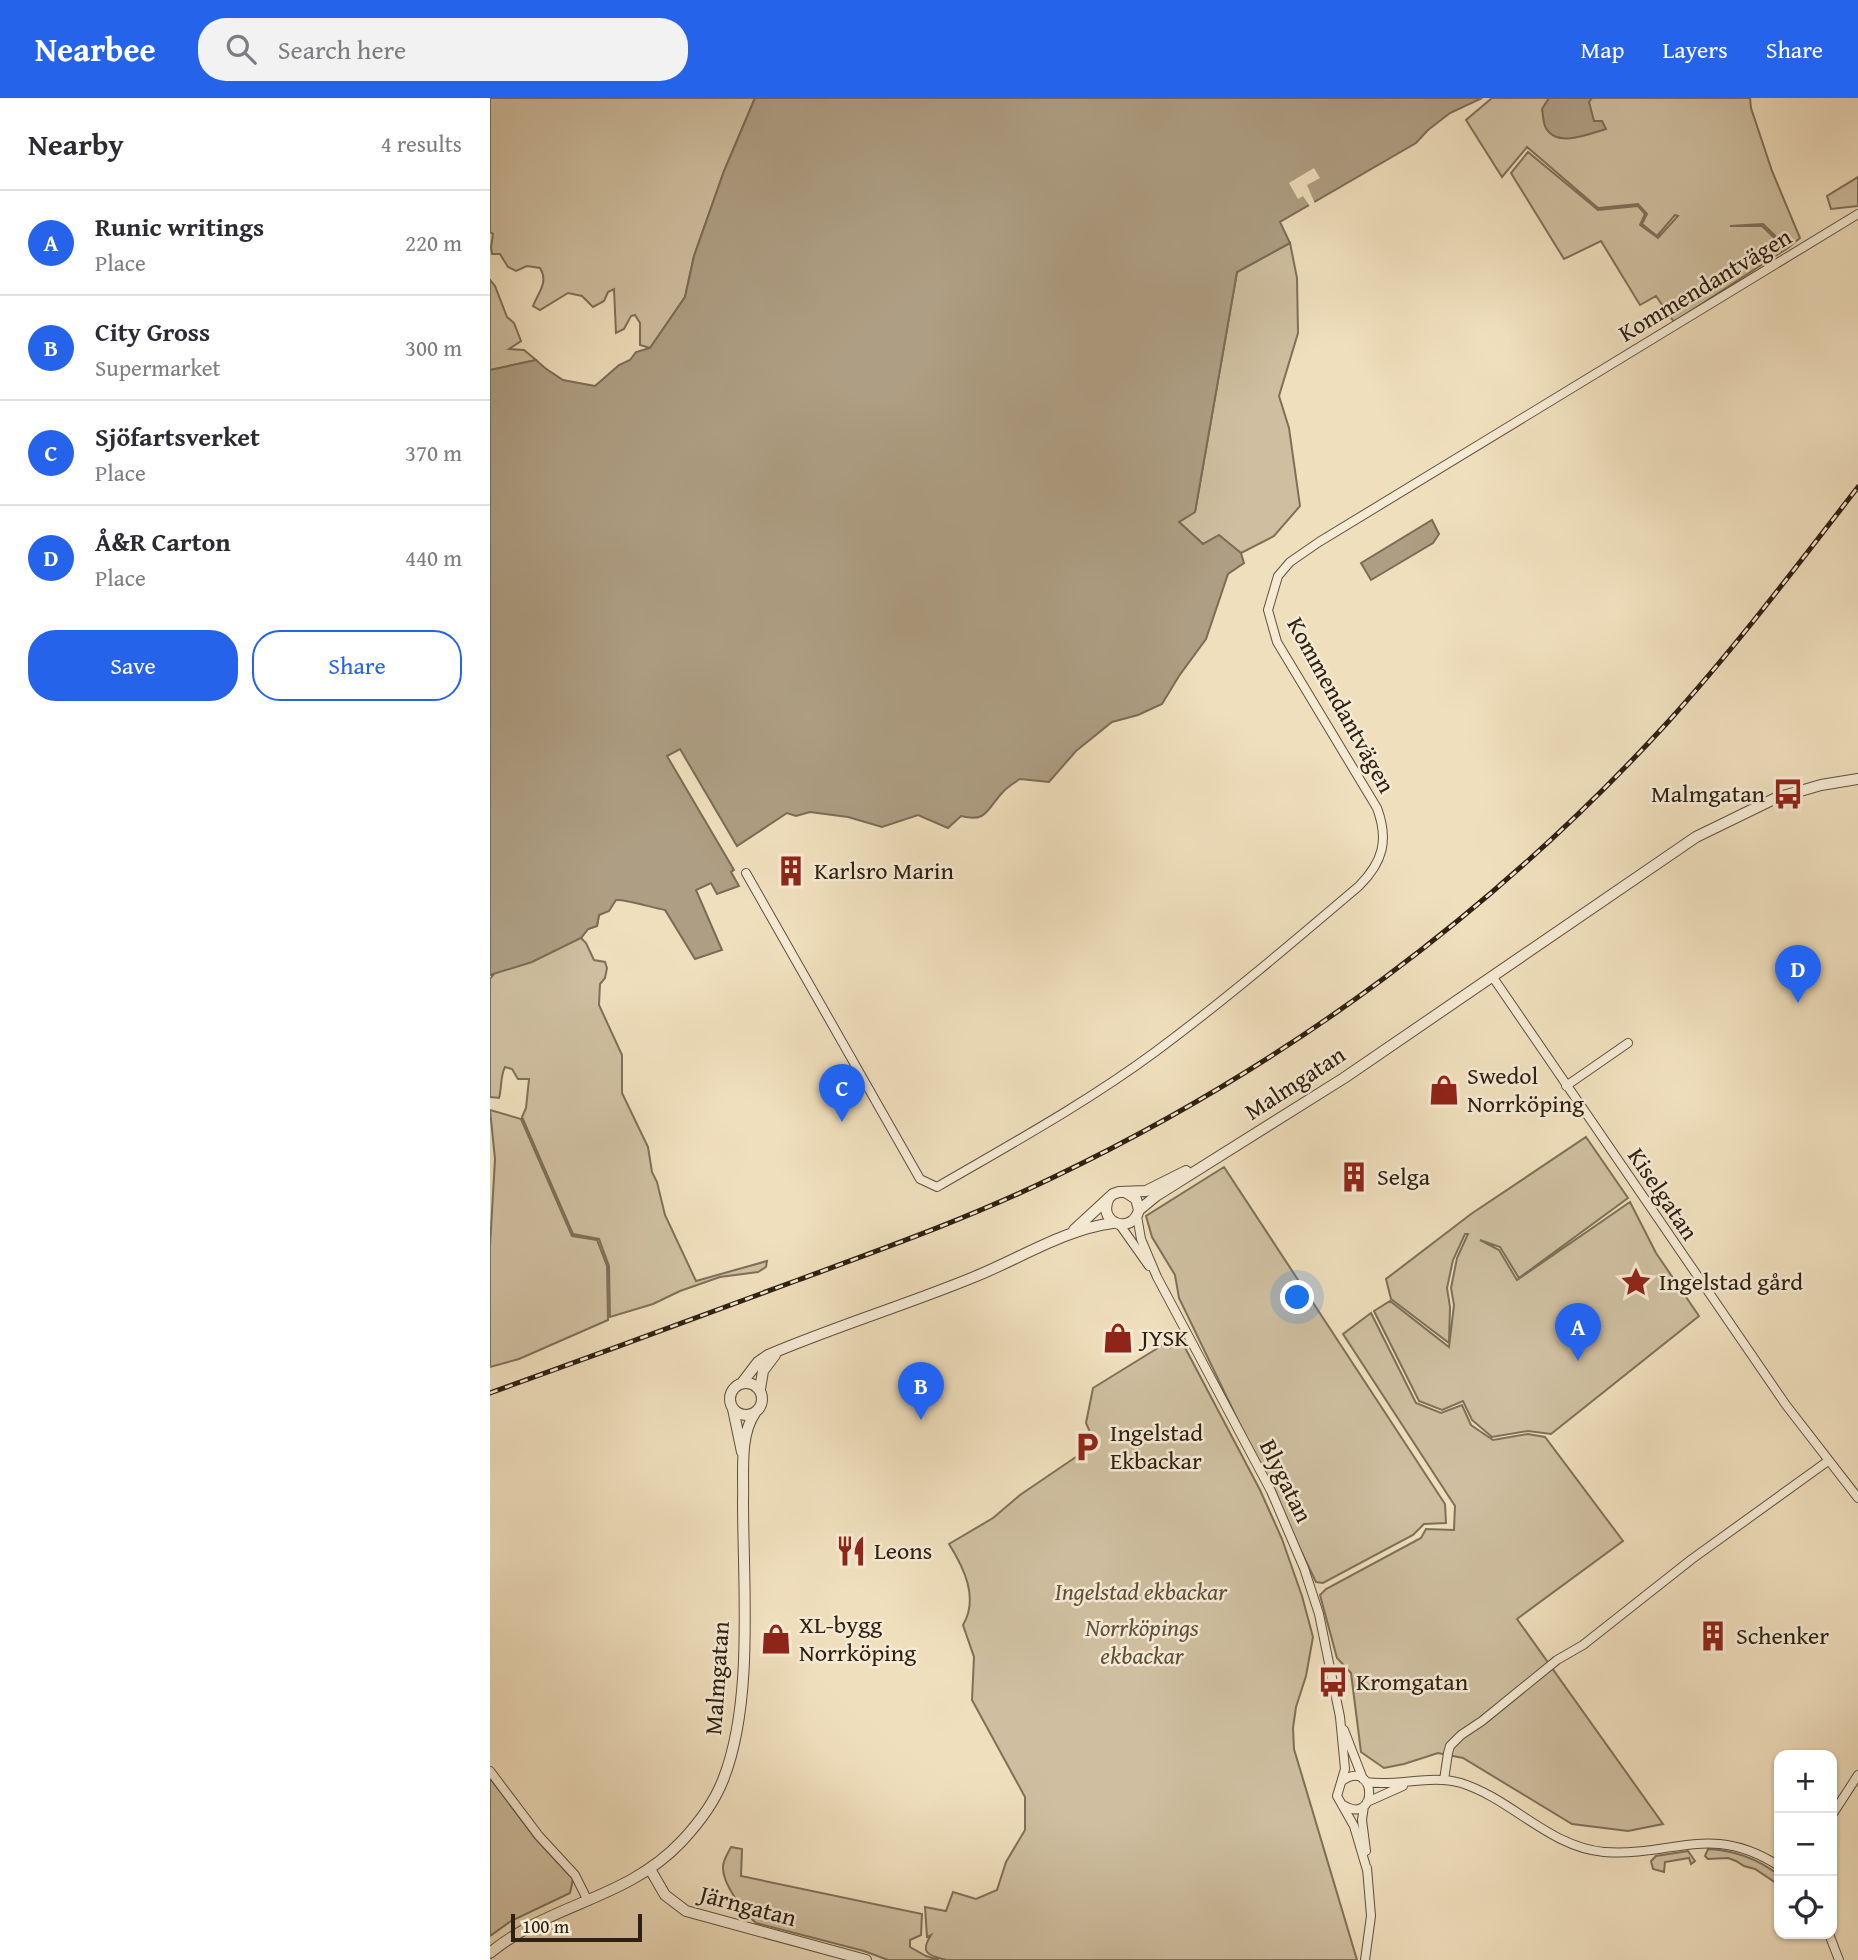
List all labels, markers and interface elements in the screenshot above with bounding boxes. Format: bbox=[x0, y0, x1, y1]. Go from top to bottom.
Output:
search box bbox=[198, 18, 688, 81]
text: Nearbee bbox=[35, 25, 156, 73]
icon: search bbox=[222, 30, 260, 68]
text: Search here bbox=[278, 30, 406, 69]
text: Map bbox=[1581, 32, 1624, 67]
text: Layers bbox=[1662, 32, 1728, 67]
text: Share bbox=[1766, 32, 1823, 67]
text: Nearby bbox=[28, 122, 124, 166]
text: 4 results bbox=[381, 127, 462, 160]
text: Runic writings bbox=[95, 207, 264, 246]
street label: Kommendantvägen bbox=[1612, 219, 1798, 350]
text: A bbox=[44, 226, 58, 259]
text: 220 m bbox=[405, 226, 462, 259]
text: Place bbox=[95, 246, 146, 279]
text: City Gross bbox=[95, 312, 210, 351]
text: B bbox=[44, 331, 58, 364]
text: 300 m bbox=[405, 331, 462, 364]
text: Supermarket bbox=[95, 351, 221, 384]
text: Sjöfartsverket bbox=[95, 417, 260, 456]
text: C bbox=[44, 436, 58, 469]
text: 370 m bbox=[405, 436, 462, 469]
text: Place bbox=[95, 456, 146, 489]
text: Å&R Carton bbox=[95, 522, 231, 561]
text: D bbox=[44, 541, 58, 574]
text: 440 m bbox=[405, 541, 462, 574]
text: Place bbox=[95, 561, 146, 594]
street label: Kommendantvägen bbox=[1279, 610, 1405, 800]
button: Save bbox=[28, 630, 238, 701]
button: Share bbox=[252, 630, 462, 701]
place label: Malmgatan bbox=[1651, 776, 1766, 811]
bus stop icon: Malmgatan bbox=[1771, 777, 1805, 811]
place label: Karlsro Marin bbox=[814, 853, 954, 888]
building icon: Karlsro Marin bbox=[774, 854, 808, 888]
pin: D bbox=[1775, 945, 1821, 1003]
street label: Malmgatan bbox=[1237, 1037, 1352, 1128]
place label: Swedol Norrköping bbox=[1467, 1058, 1584, 1121]
pin: C bbox=[819, 1064, 865, 1122]
shop icon: Swedol Norrköping bbox=[1427, 1073, 1461, 1107]
street label: Kiselgatan bbox=[1620, 1140, 1708, 1247]
place label: Selga bbox=[1377, 1159, 1431, 1194]
building icon: Selga bbox=[1337, 1160, 1371, 1194]
place label: Ingelstad gård bbox=[1659, 1264, 1803, 1299]
place icon: Ingelstad gård bbox=[1619, 1265, 1653, 1299]
your location bbox=[1280, 1280, 1314, 1314]
pin: A bbox=[1555, 1303, 1601, 1361]
place label: JYSK bbox=[1138, 1320, 1189, 1355]
shop icon: JYSK bbox=[1101, 1321, 1135, 1355]
pin: B bbox=[898, 1362, 944, 1420]
place label: Ingelstad Ekbackar bbox=[1110, 1415, 1203, 1478]
parking icon: Ingelstad Ekbackar bbox=[1070, 1430, 1104, 1464]
street label: Blygatan bbox=[1251, 1433, 1322, 1529]
place label: Leons bbox=[874, 1533, 932, 1568]
restaurant icon: Leons bbox=[834, 1534, 868, 1568]
park label: Ingelstad ekbackar bbox=[1055, 1574, 1228, 1609]
place label: XL-bygg Norrköping bbox=[799, 1607, 916, 1670]
park label: Norrköpings ekbackar bbox=[1084, 1610, 1199, 1673]
place label: Schenker bbox=[1736, 1618, 1829, 1653]
street label: Malmgatan bbox=[695, 1619, 738, 1736]
building icon: Schenker bbox=[1696, 1619, 1730, 1653]
shop icon: XL-bygg Norrköping bbox=[759, 1622, 793, 1656]
place label: Kromgatan bbox=[1356, 1664, 1469, 1699]
bus stop icon: Kromgatan bbox=[1316, 1665, 1350, 1699]
map controls bbox=[1774, 1750, 1837, 1939]
button: + bbox=[1774, 1750, 1837, 1813]
button: − bbox=[1774, 1813, 1837, 1876]
street label: Järngatan bbox=[693, 1875, 801, 1935]
button: locate bbox=[1774, 1876, 1837, 1939]
scale bar bbox=[511, 1911, 642, 1943]
text: 100 m bbox=[522, 1912, 569, 1940]

